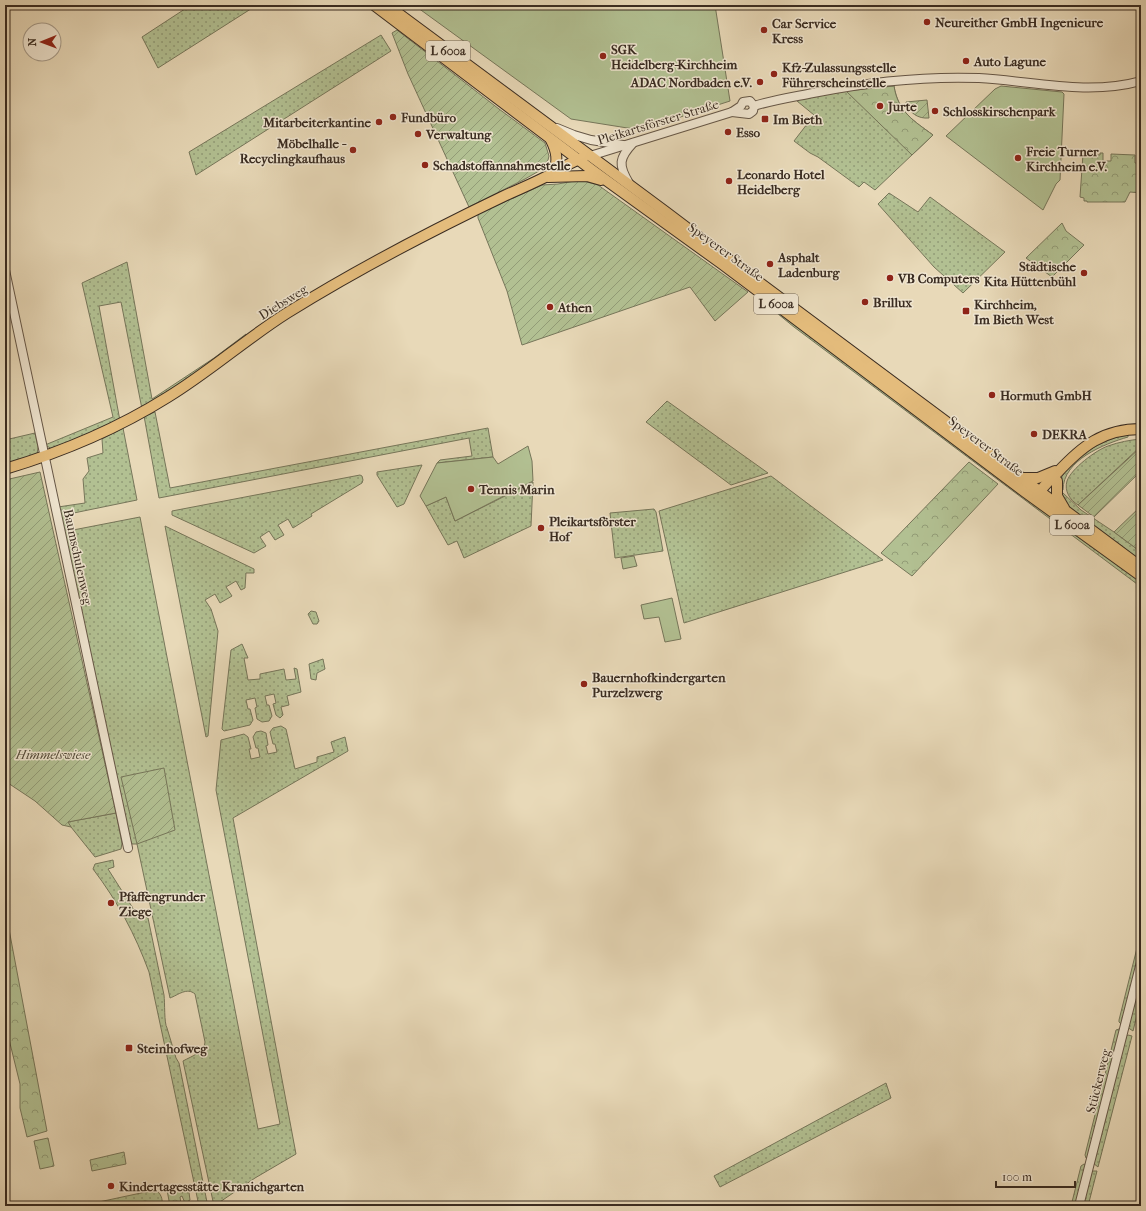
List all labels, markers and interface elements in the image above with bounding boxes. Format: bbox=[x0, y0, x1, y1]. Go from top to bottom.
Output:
place label: Neureither GmbH Ingenieure bbox=[935, 15, 1104, 31]
place label: Car Service Kress bbox=[772, 16, 837, 46]
marker: Neureither GmbH Ingenieure bbox=[922, 17, 932, 27]
north arrow bbox=[22, 22, 62, 62]
marker: Car Service Kress bbox=[759, 25, 769, 35]
text: N bbox=[26, 37, 39, 46]
road number: L 600a bbox=[426, 41, 470, 61]
place label: SGK Heidelberg-Kirchheim bbox=[611, 42, 738, 73]
marker: SGK Heidelberg-Kirchheim bbox=[598, 51, 608, 61]
place label: Auto Lagune bbox=[973, 54, 1047, 70]
marker: Auto Lagune bbox=[961, 56, 971, 66]
place label: Kfz-Zulassungsstelle Führerscheinstelle bbox=[781, 60, 897, 90]
marker: Kfz-Zulassungsstelle Führerscheinstelle bbox=[769, 69, 779, 79]
place label: ADAC Nordbaden e.V. bbox=[630, 75, 752, 90]
marker: ADAC Nordbaden e.V. bbox=[755, 77, 765, 87]
street label: Pleikartsförster Straße bbox=[596, 96, 721, 148]
place label: Jurte bbox=[886, 99, 917, 115]
marker: Jurte bbox=[875, 101, 885, 111]
place label: Schlosskirschenpark bbox=[943, 104, 1057, 120]
marker: Schlosskirschenpark bbox=[930, 106, 940, 116]
place label: Fundbüro bbox=[400, 110, 456, 125]
marker: Fundbüro bbox=[388, 112, 398, 122]
place label: Im Bieth bbox=[773, 112, 823, 127]
marker: Im Bieth bbox=[760, 114, 770, 124]
place label: Mitarbeiterkantine bbox=[262, 115, 372, 130]
marker: Mitarbeiterkantine bbox=[374, 117, 384, 127]
place label: Esso bbox=[736, 125, 761, 140]
place label: Verwaltung bbox=[425, 127, 492, 143]
marker: Esso bbox=[723, 127, 733, 137]
marker: Verwaltung bbox=[413, 129, 423, 139]
place label: Möbelhalle - Recyclingkaufhaus bbox=[240, 136, 348, 167]
place label: Freie Turner Kirchheim e.V. bbox=[1025, 144, 1108, 174]
marker: Möbelhalle - Recyclingkaufhaus bbox=[348, 145, 358, 155]
marker: Freie Turner Kirchheim e.V. bbox=[1013, 153, 1023, 163]
place label: Schadstoffannahmestelle bbox=[433, 158, 571, 173]
marker: Schadstoffannahmestelle bbox=[420, 160, 430, 170]
place label: Leonardo Hotel Heidelberg bbox=[737, 167, 825, 198]
marker: Leonardo Hotel Heidelberg bbox=[724, 176, 734, 186]
street label: Speyerer Straße bbox=[685, 220, 767, 285]
place label: Asphalt Ladenburg bbox=[777, 250, 840, 281]
marker: Asphalt Ladenburg bbox=[765, 259, 775, 269]
place label: Städtische Kita Hüttenbühl bbox=[984, 259, 1077, 289]
marker: Städtische Kita Hüttenbühl bbox=[1079, 268, 1089, 278]
place label: VB Computers bbox=[897, 271, 980, 287]
marker: VB Computers bbox=[885, 273, 895, 283]
street label: Diebsweg bbox=[256, 281, 311, 323]
road number: L 600a bbox=[754, 294, 798, 314]
place label: Brillux bbox=[873, 295, 912, 310]
marker: Brillux bbox=[860, 297, 870, 307]
place label: Kirchheim, Im Bieth West bbox=[974, 297, 1054, 327]
place label: Athen bbox=[557, 300, 593, 315]
marker: Athen bbox=[545, 302, 555, 312]
marker: Kirchheim, Im Bieth West bbox=[961, 306, 971, 316]
place label: Hormuth GmbH bbox=[1000, 388, 1092, 403]
marker: Hormuth GmbH bbox=[987, 390, 997, 400]
street label: Speyerer Straße bbox=[946, 413, 1027, 479]
place label: DEKRA bbox=[1042, 427, 1088, 442]
marker: DEKRA bbox=[1029, 429, 1039, 439]
place label: Tennis Marin bbox=[478, 482, 555, 497]
marker: Tennis Marin bbox=[466, 484, 476, 494]
street label: Baumschulenweg bbox=[61, 508, 96, 607]
place label: Pleikartsförster Hof bbox=[549, 514, 636, 544]
road number: L 600a bbox=[1050, 515, 1094, 535]
marker: Pleikartsförster Hof bbox=[536, 523, 546, 533]
place label: Bauernhofkindergarten Purzelzwerg bbox=[592, 670, 726, 701]
marker: Bauernhofkindergarten Purzelzwerg bbox=[579, 679, 589, 689]
park label: Himmelswiese bbox=[15, 747, 91, 762]
place label: Pfaffengrunder Ziege bbox=[119, 889, 206, 920]
marker: Pfaffengrunder Ziege bbox=[106, 898, 116, 908]
place label: Steinhofweg bbox=[137, 1041, 208, 1057]
marker: Steinhofweg bbox=[124, 1043, 134, 1053]
street label: Stückerweg bbox=[1083, 1046, 1113, 1115]
scale bar bbox=[996, 1163, 1075, 1189]
text: 100 m bbox=[1002, 1170, 1032, 1184]
place label: Kindertagesstätte Kranichgarten bbox=[119, 1179, 305, 1195]
marker: Kindertagesstätte Kranichgarten bbox=[106, 1181, 116, 1191]

